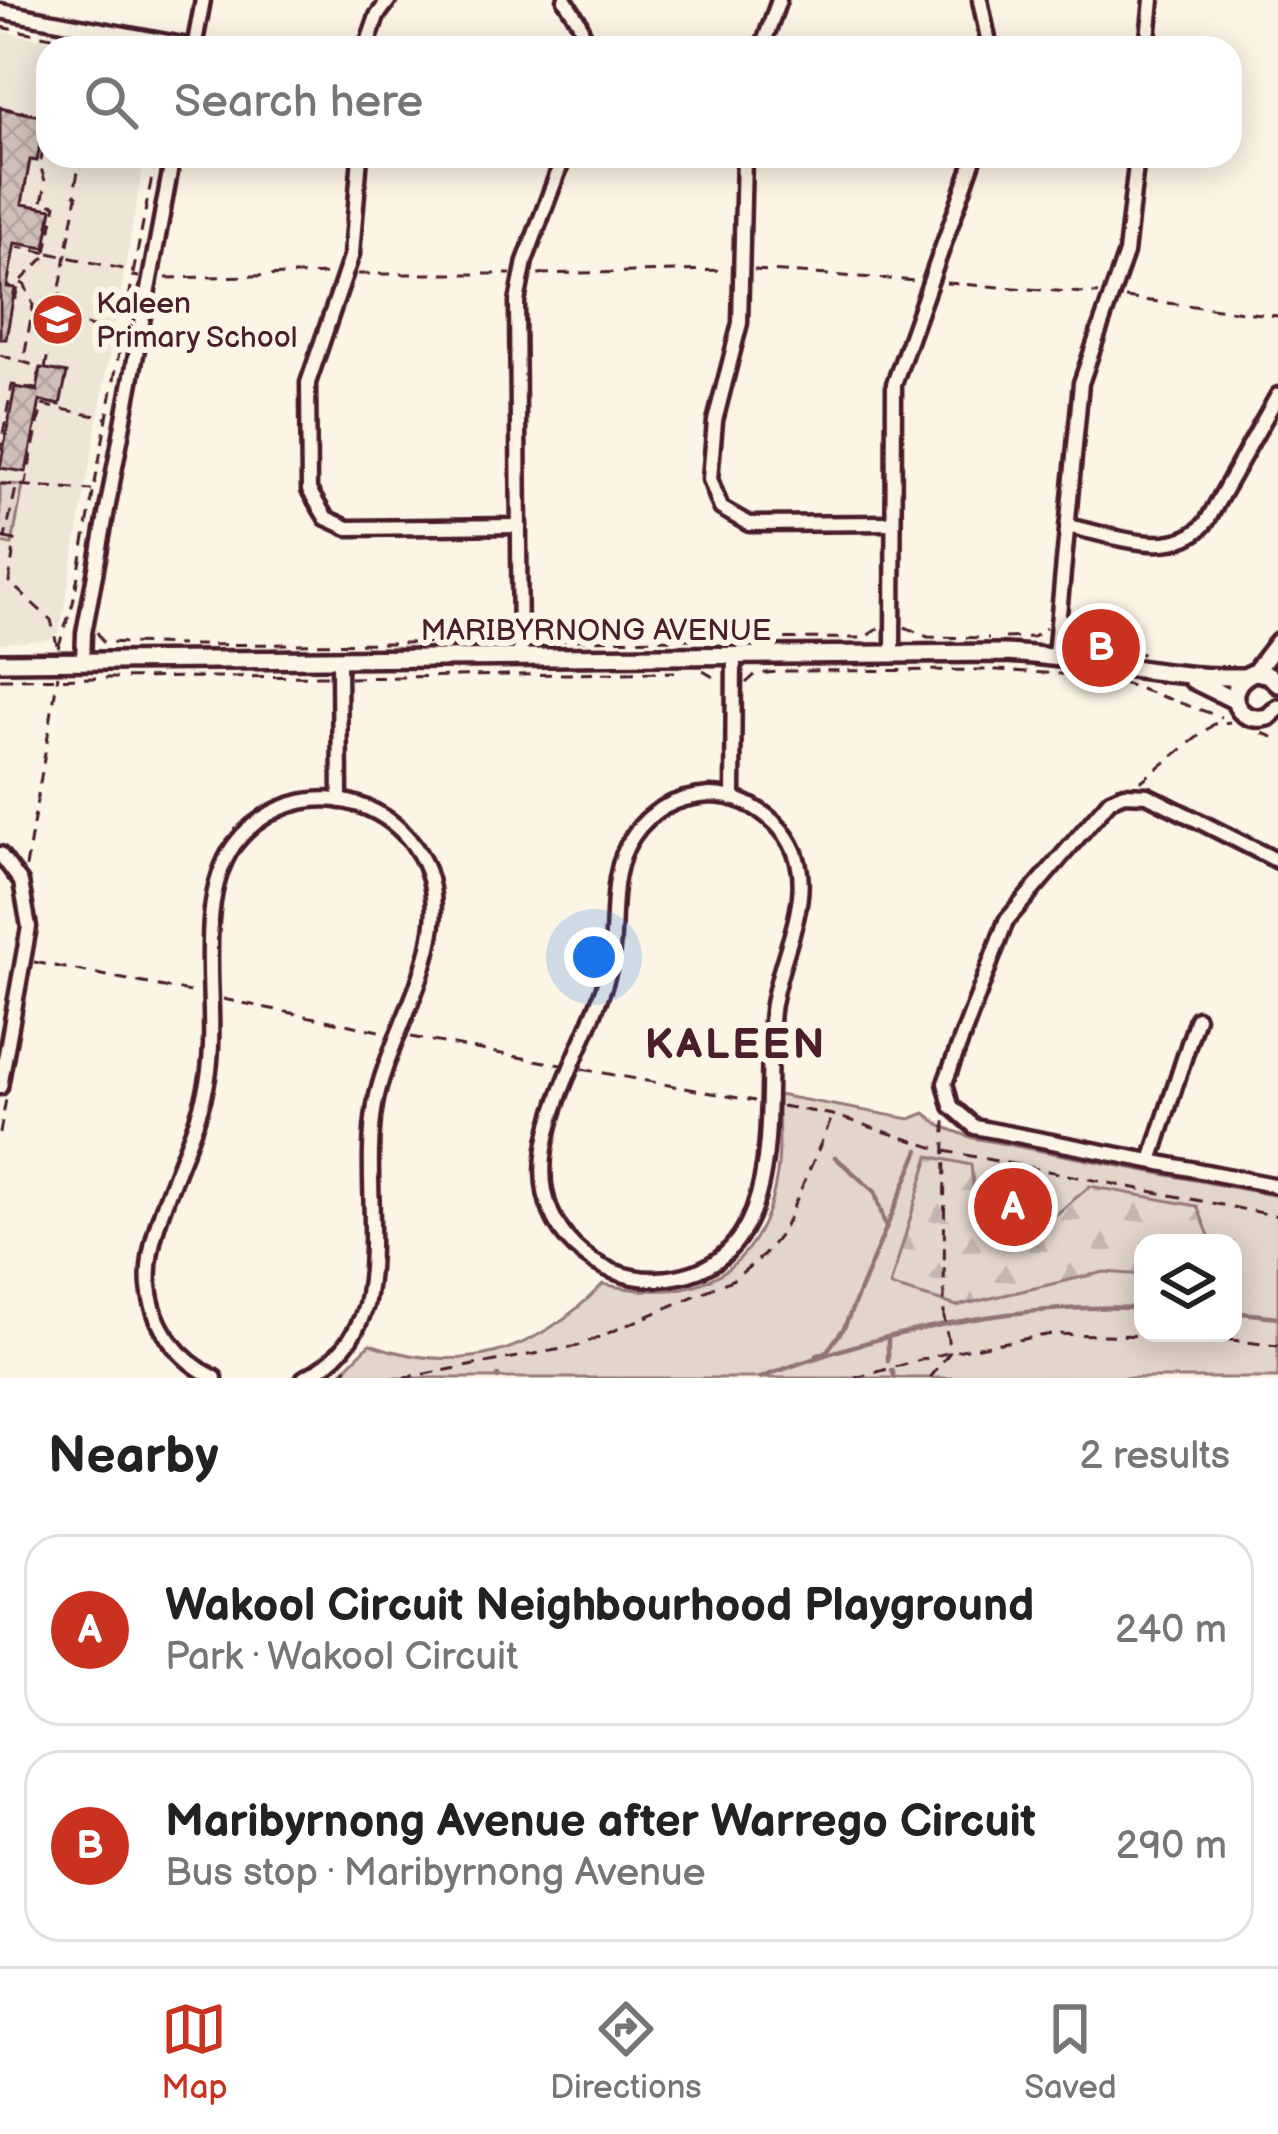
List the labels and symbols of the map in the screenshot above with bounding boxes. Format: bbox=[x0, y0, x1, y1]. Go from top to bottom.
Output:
place label: Kaleen Primary School bbox=[96, 286, 297, 356]
school or university icon: Kaleen Primary School bbox=[29, 292, 85, 348]
pin: B bbox=[1062, 603, 1140, 693]
street label: MARIBYRNONG AVENUE bbox=[420, 613, 772, 649]
your location bbox=[564, 927, 624, 987]
district label: KALEEN bbox=[645, 1020, 827, 1071]
pin: A bbox=[974, 1162, 1052, 1252]

